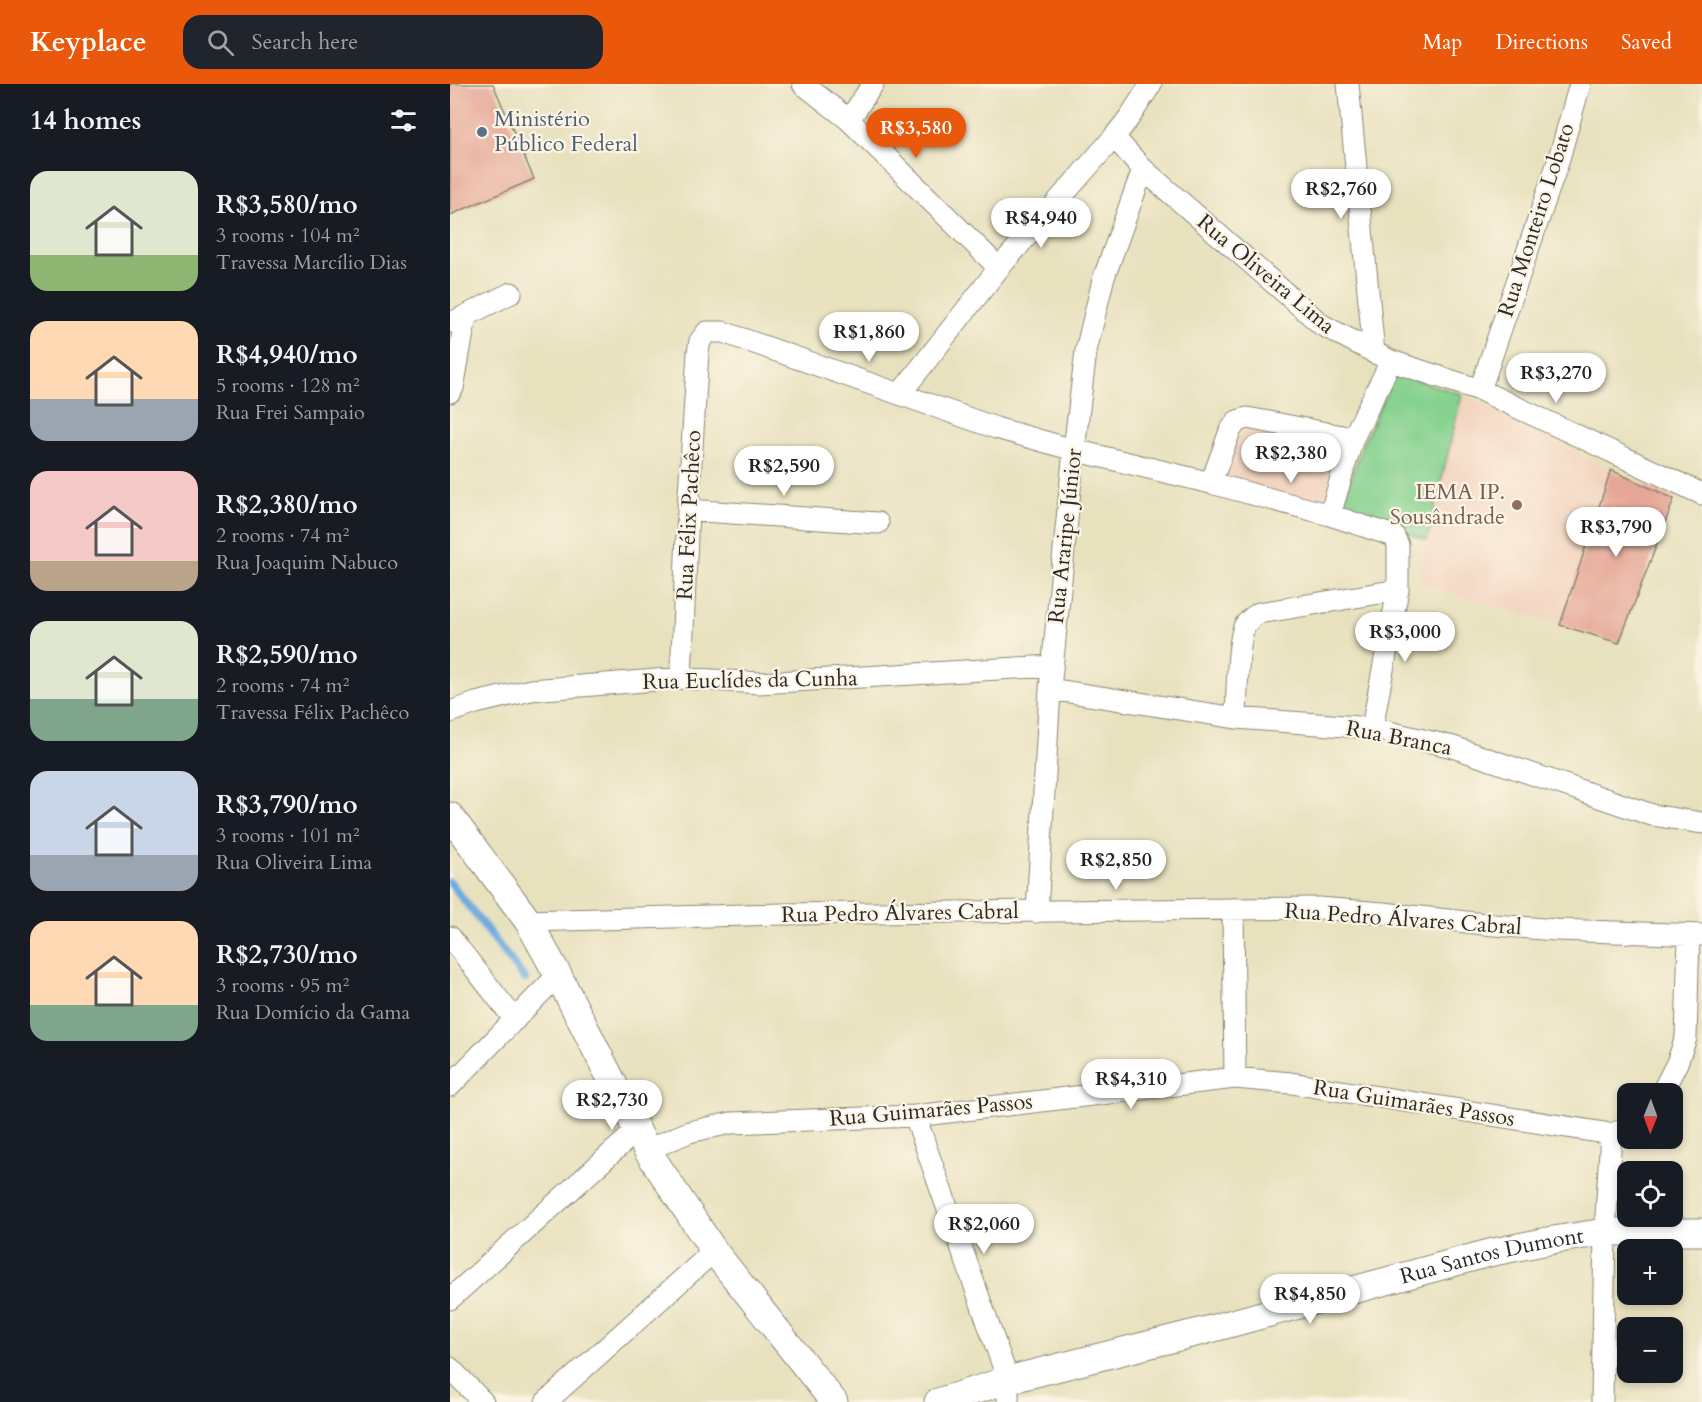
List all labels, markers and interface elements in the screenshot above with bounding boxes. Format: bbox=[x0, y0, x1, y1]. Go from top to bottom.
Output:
search box bbox=[183, 15, 603, 69]
text: Keyplace bbox=[30, 23, 147, 61]
icon: search bbox=[204, 26, 237, 59]
text: Search here bbox=[252, 27, 358, 57]
text: Map bbox=[1422, 28, 1462, 57]
text: Directions bbox=[1495, 28, 1588, 57]
text: Saved bbox=[1621, 28, 1672, 57]
text: 14 homes bbox=[30, 103, 141, 138]
icon: filters bbox=[387, 104, 420, 137]
place label: Ministério Público Federal bbox=[494, 104, 638, 159]
pin: R$3,580 bbox=[861, 108, 971, 159]
text: R$3,580 bbox=[880, 114, 952, 141]
street label: Rua Monteiro Lobato bbox=[1490, 119, 1582, 321]
marker: Ministério Público Federal bbox=[475, 125, 489, 139]
pin: R$2,760 bbox=[1286, 169, 1396, 220]
text: R$2,760 bbox=[1305, 175, 1377, 202]
text: R$3,580/mo bbox=[216, 187, 358, 222]
icon: home bbox=[78, 195, 150, 267]
pin: R$4,940 bbox=[986, 198, 1096, 249]
text: R$4,940 bbox=[1005, 204, 1077, 231]
street label: Rua Oliveira Lima bbox=[1191, 207, 1342, 341]
text: 3 rooms · 104 m² bbox=[216, 222, 360, 249]
text: Travessa Marcílio Dias bbox=[216, 249, 407, 276]
pin: R$1,860 bbox=[814, 312, 924, 363]
text: R$1,860 bbox=[833, 318, 905, 345]
text: R$4,940/mo bbox=[216, 337, 358, 372]
icon: home bbox=[78, 345, 150, 417]
pin: R$3,270 bbox=[1501, 353, 1611, 404]
text: R$3,270 bbox=[1520, 359, 1592, 386]
text: 5 rooms · 128 m² bbox=[216, 372, 360, 399]
text: Rua Frei Sampaio bbox=[216, 399, 365, 426]
street label: Rua Félix Pachêco bbox=[670, 429, 708, 601]
pin: R$2,380 bbox=[1236, 433, 1346, 484]
text: R$2,380 bbox=[1255, 439, 1327, 466]
pin: R$2,590 bbox=[729, 446, 839, 497]
street label: Rua Araripe Júnior bbox=[1041, 446, 1089, 625]
text: R$2,590 bbox=[748, 452, 820, 479]
place label: IEMA IP. Sousândrade bbox=[1390, 477, 1505, 532]
text: R$2,380/mo bbox=[216, 487, 358, 522]
icon: home bbox=[78, 495, 150, 567]
marker: IEMA IP. Sousândrade bbox=[1510, 498, 1524, 512]
pin: R$3,790 bbox=[1561, 507, 1671, 558]
text: R$3,790 bbox=[1580, 513, 1652, 540]
text: 2 rooms · 74 m² bbox=[216, 522, 349, 549]
text: Rua Joaquim Nabuco bbox=[216, 549, 398, 576]
pin: R$3,000 bbox=[1350, 612, 1460, 663]
text: R$3,000 bbox=[1369, 618, 1441, 645]
text: R$2,590/mo bbox=[216, 637, 358, 672]
icon: home bbox=[78, 645, 150, 717]
street label: Rua Euclídes da Cunha bbox=[642, 663, 858, 697]
text: 2 rooms · 74 m² bbox=[216, 672, 349, 699]
text: Travessa Félix Pachêco bbox=[216, 699, 409, 726]
street label: Rua Branca bbox=[1343, 713, 1455, 763]
text: R$3,790/mo bbox=[216, 787, 358, 822]
icon: home bbox=[78, 795, 150, 867]
text: 3 rooms · 101 m² bbox=[216, 822, 360, 849]
pin: R$2,850 bbox=[1061, 840, 1171, 891]
text: R$2,850 bbox=[1080, 846, 1152, 873]
text: Rua Oliveira Lima bbox=[216, 849, 372, 876]
street label: Rua Pedro Álvares Cabral bbox=[781, 896, 1019, 930]
street label: Rua Pedro Álvares Cabral bbox=[1283, 896, 1523, 942]
text: R$2,730/mo bbox=[216, 937, 358, 972]
icon: home bbox=[78, 945, 150, 1017]
text: 3 rooms · 95 m² bbox=[216, 972, 349, 999]
text: Rua Domício da Gama bbox=[216, 999, 410, 1026]
pin: R$4,310 bbox=[1076, 1059, 1186, 1110]
text: R$4,310 bbox=[1095, 1065, 1167, 1092]
street label: Rua Guimarães Passos bbox=[1311, 1072, 1517, 1134]
pin: R$2,730 bbox=[557, 1080, 667, 1131]
north arrow bbox=[1617, 1083, 1683, 1149]
map controls bbox=[1617, 1083, 1683, 1383]
text: R$2,730 bbox=[576, 1086, 648, 1113]
street label: Rua Guimarães Passos bbox=[828, 1086, 1034, 1134]
button: locate bbox=[1617, 1161, 1683, 1227]
pin: R$2,060 bbox=[929, 1204, 1039, 1255]
text: R$2,060 bbox=[948, 1210, 1020, 1237]
street label: Rua Santos Dumont bbox=[1396, 1220, 1586, 1292]
button: + bbox=[1617, 1239, 1683, 1305]
pin: R$4,850 bbox=[1255, 1274, 1365, 1325]
text: R$4,850 bbox=[1274, 1280, 1346, 1307]
button: − bbox=[1617, 1317, 1683, 1383]

